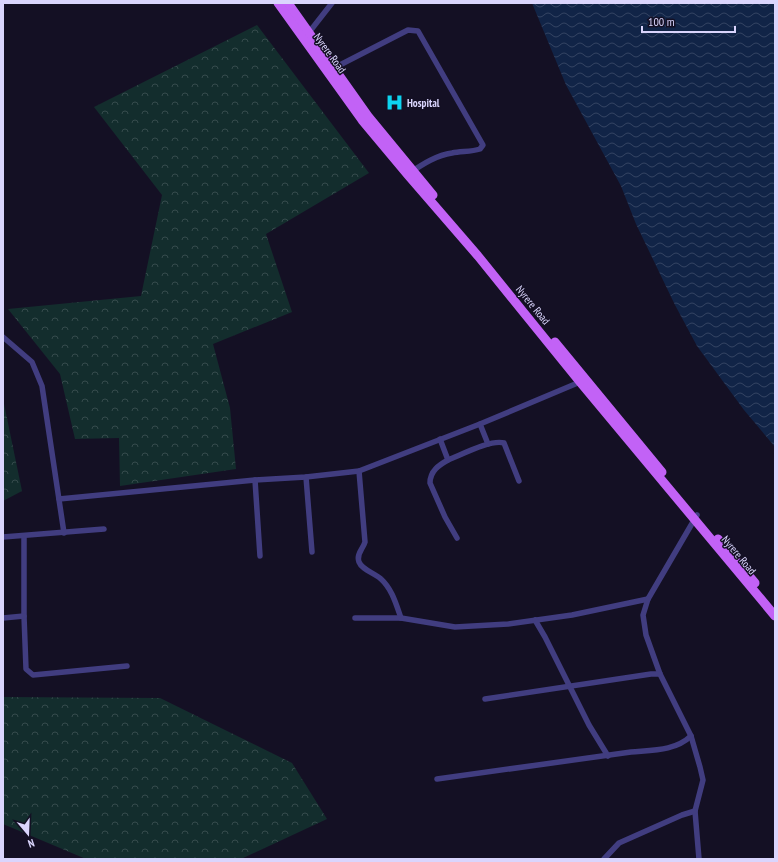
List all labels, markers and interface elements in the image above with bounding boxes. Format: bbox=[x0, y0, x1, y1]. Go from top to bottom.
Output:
scale bar bbox=[642, 8, 735, 34]
text: 100 m bbox=[648, 14, 675, 29]
street label: Nyrere Road bbox=[311, 30, 349, 76]
hospital icon: Hospital bbox=[384, 93, 404, 113]
place label: Hospital bbox=[407, 96, 440, 110]
street label: Nyrere Road bbox=[513, 283, 553, 328]
street label: Nyrere Road bbox=[719, 533, 759, 577]
north arrow bbox=[8, 814, 48, 854]
text: N bbox=[26, 836, 36, 851]

